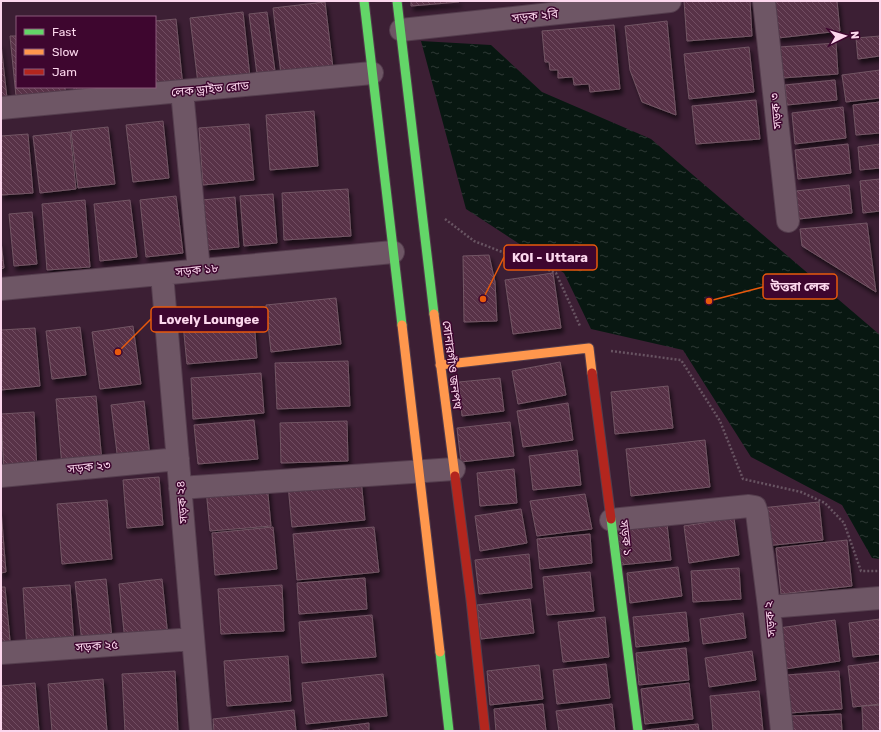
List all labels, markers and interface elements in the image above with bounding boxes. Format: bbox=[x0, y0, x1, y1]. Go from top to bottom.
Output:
street label: সড়ক ২বি bbox=[510, 6, 559, 25]
legend bbox=[16, 16, 156, 88]
north arrow bbox=[825, 16, 865, 56]
text: Fast bbox=[52, 25, 76, 39]
text: N bbox=[848, 31, 861, 40]
text: Slow bbox=[52, 45, 79, 59]
text: Jam bbox=[52, 65, 77, 79]
street label: লেক ড্রাইভ রোড bbox=[170, 78, 250, 99]
street label: সড়ক ৩ bbox=[767, 92, 785, 131]
callout: KOI - Uttara bbox=[504, 245, 597, 270]
text: KOI - Uttara bbox=[512, 250, 588, 265]
street label: সড়ক ১৮ bbox=[174, 261, 219, 279]
callout: উত্তরা লেক bbox=[763, 274, 837, 299]
text: উত্তরা লেক bbox=[770, 279, 830, 294]
callout: Lovely Loungee bbox=[151, 307, 268, 332]
text: Lovely Loungee bbox=[159, 312, 260, 327]
street label: সোনারগাঁও জনপথ bbox=[440, 320, 465, 410]
street label: সড়ক ২৩ bbox=[66, 458, 111, 476]
street label: সড়ক ২৪ bbox=[173, 480, 191, 525]
street label: সড়ক ১ bbox=[617, 518, 635, 557]
street label: সড়ক ২ bbox=[761, 600, 779, 639]
street label: সড়ক ২৫ bbox=[74, 638, 119, 655]

